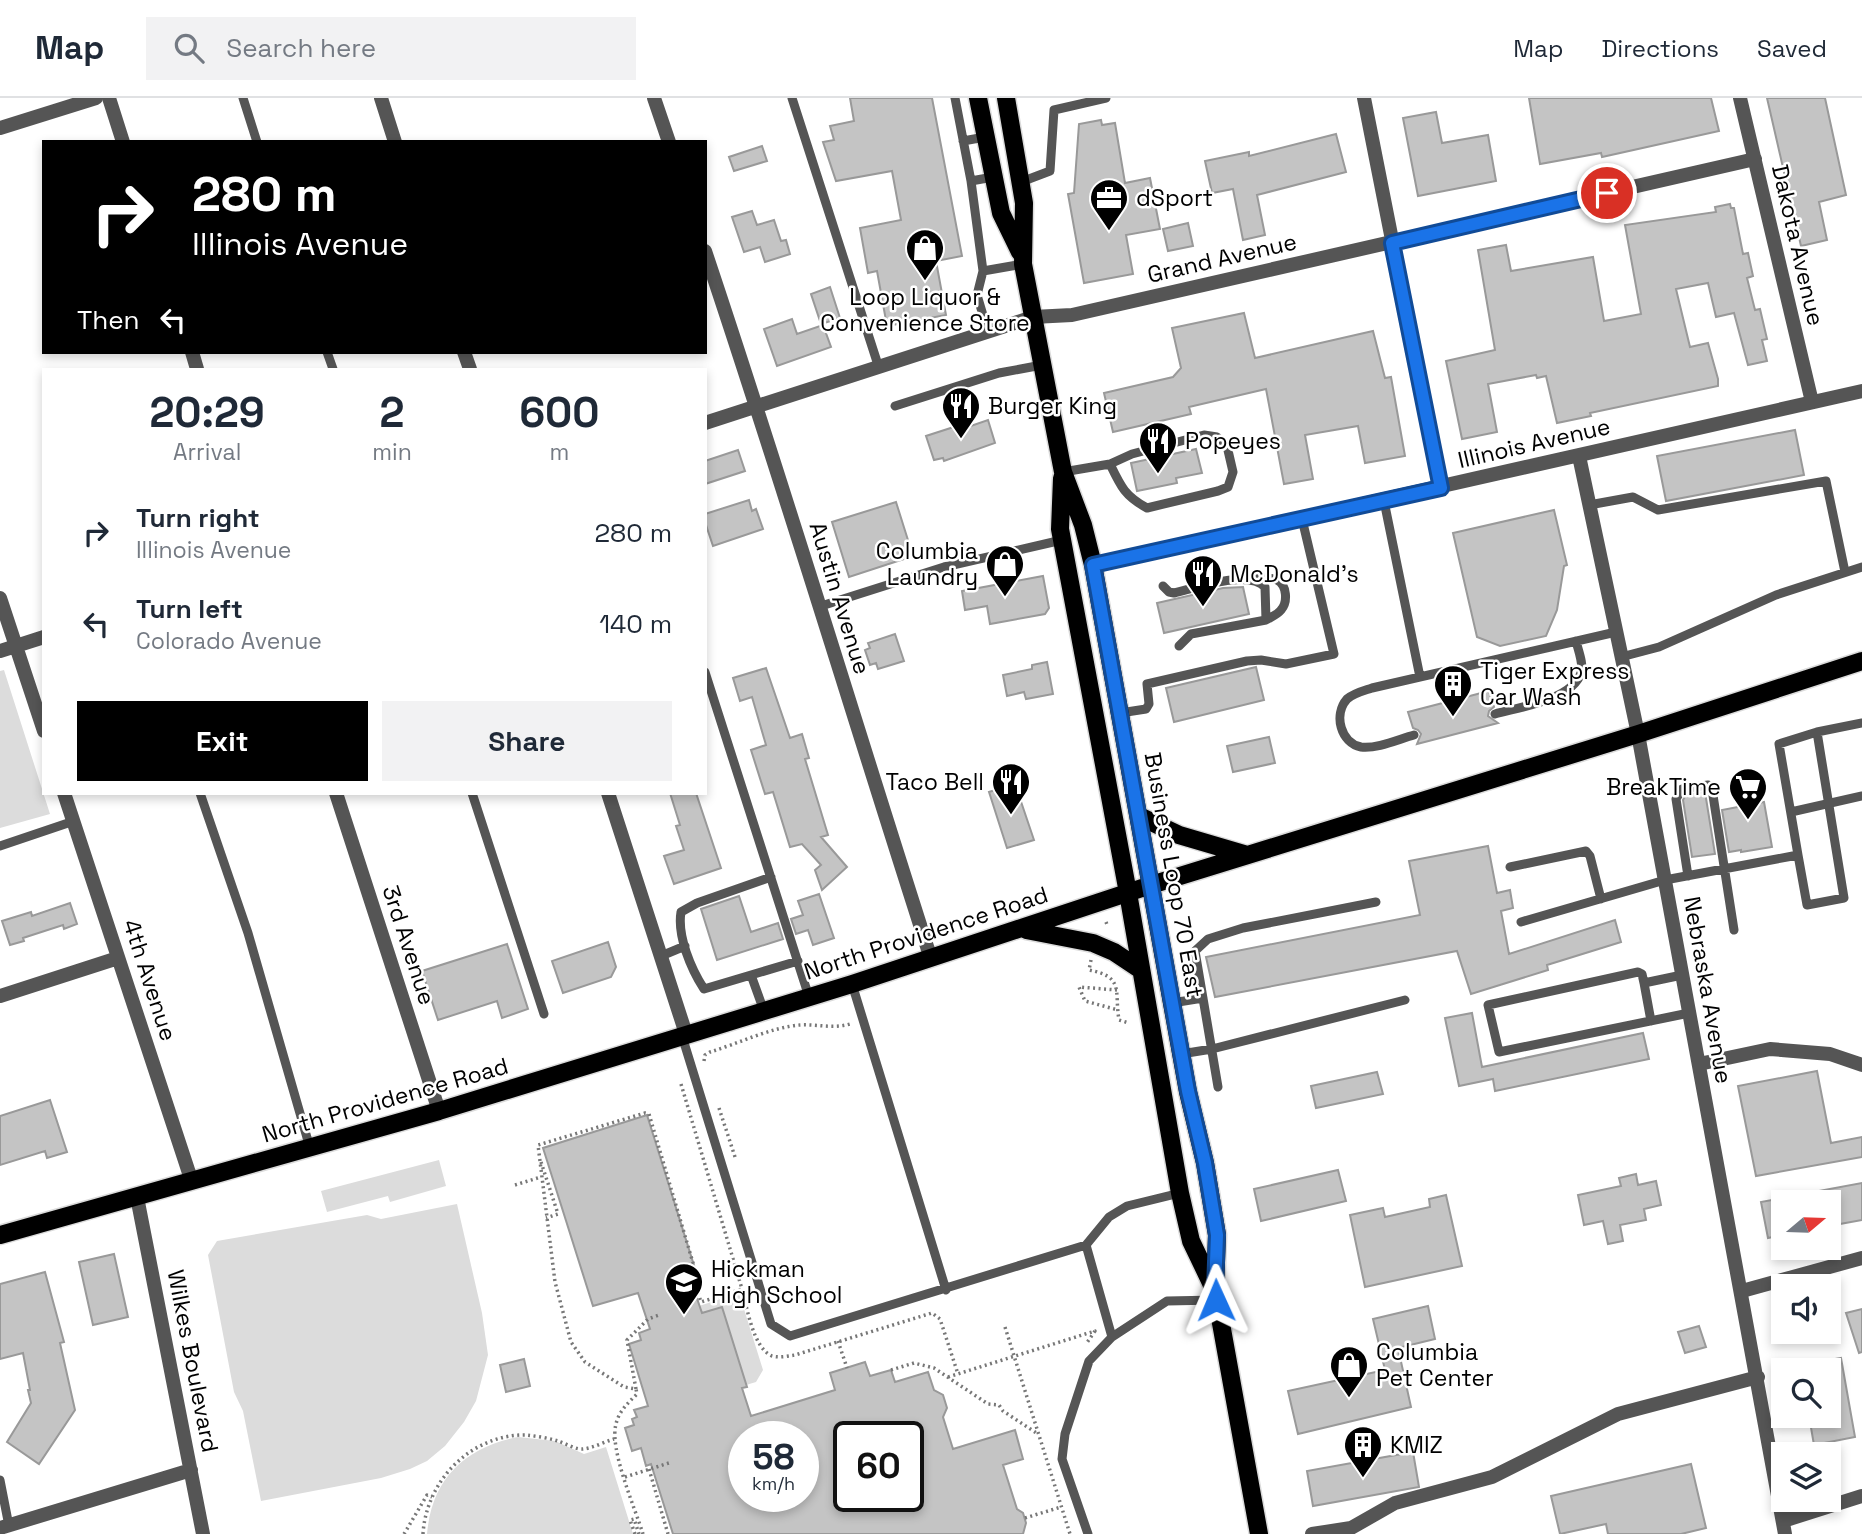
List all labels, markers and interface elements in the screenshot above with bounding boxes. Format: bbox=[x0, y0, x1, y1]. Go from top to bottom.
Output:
search box bbox=[146, 17, 636, 80]
text: Map bbox=[35, 27, 104, 69]
icon: search bbox=[170, 29, 208, 67]
text: Search here bbox=[226, 31, 376, 65]
text: Map bbox=[1513, 33, 1563, 64]
text: Directions bbox=[1601, 33, 1719, 64]
text: Saved bbox=[1757, 33, 1827, 64]
street label: Dakota Avenue bbox=[1765, 161, 1831, 329]
text: 280 m bbox=[192, 163, 337, 225]
pin bbox=[1577, 163, 1637, 223]
icon: right bbox=[77, 168, 168, 259]
icon: arrive bbox=[1588, 174, 1626, 212]
office icon: dSport bbox=[1088, 177, 1130, 232]
place label: dSport bbox=[1136, 183, 1213, 213]
text: Illinois Avenue bbox=[192, 224, 408, 264]
street label: Grand Avenue bbox=[1144, 226, 1300, 290]
shop icon: Loop Liquor & Convenience Store bbox=[904, 227, 946, 282]
place label: Loop Liquor & Convenience Store bbox=[820, 282, 1030, 338]
icon: left bbox=[154, 301, 192, 339]
text: Then bbox=[77, 303, 140, 337]
restaurant icon: Burger King bbox=[940, 385, 982, 440]
text: 20:29 bbox=[149, 386, 265, 439]
text: 2 bbox=[380, 386, 404, 439]
text: 600 bbox=[519, 386, 600, 439]
place label: Burger King bbox=[988, 391, 1117, 421]
street label: Illinois Avenue bbox=[1455, 411, 1613, 475]
restaurant icon: Popeyes bbox=[1137, 420, 1179, 475]
place label: Popeyes bbox=[1185, 426, 1281, 456]
text: Arrival bbox=[173, 437, 241, 467]
text: min bbox=[372, 437, 412, 467]
text: m bbox=[549, 437, 569, 467]
text: Turn right bbox=[136, 501, 260, 535]
icon: right bbox=[77, 514, 115, 552]
text: 280 m bbox=[594, 516, 672, 550]
street label: Austin Avenue bbox=[803, 518, 877, 678]
text: Illinois Avenue bbox=[136, 535, 291, 565]
place label: Columbia Laundry bbox=[876, 536, 978, 592]
shop icon: Columbia Laundry bbox=[984, 543, 1026, 598]
restaurant icon: McDonald's bbox=[1182, 553, 1224, 608]
place label: McDonald's bbox=[1230, 559, 1359, 589]
text: Turn left bbox=[136, 592, 243, 626]
icon: left bbox=[77, 605, 115, 643]
text: 140 m bbox=[599, 607, 672, 641]
text: Colorado Avenue bbox=[136, 626, 322, 656]
place label: Tiger Express Car Wash bbox=[1480, 656, 1629, 712]
building icon: Tiger Express Car Wash bbox=[1432, 663, 1474, 718]
button: Exit bbox=[77, 701, 368, 781]
button: Share bbox=[382, 701, 672, 781]
street label: Business Loop 70 East bbox=[1138, 750, 1210, 1000]
restaurant icon: Taco Bell bbox=[990, 761, 1032, 816]
supermarket icon: BreakTime bbox=[1727, 766, 1769, 821]
place label: Taco Bell bbox=[886, 767, 984, 797]
place label: BreakTime bbox=[1606, 772, 1721, 802]
street label: North Providence Road bbox=[800, 879, 1052, 987]
street label: 3rd Avenue bbox=[376, 881, 442, 1009]
street label: Nebraska Avenue bbox=[1677, 894, 1739, 1086]
street label: 4th Avenue bbox=[116, 916, 184, 1044]
street label: North Providence Road bbox=[258, 1050, 512, 1150]
north arrow bbox=[1771, 1190, 1841, 1260]
map controls bbox=[1771, 1190, 1841, 1512]
place label: Hickman High School bbox=[711, 1254, 843, 1310]
school or university icon: Hickman High School bbox=[663, 1261, 705, 1316]
position arrow bbox=[1179, 1263, 1253, 1337]
street label: Wilkes Boulevard bbox=[161, 1267, 225, 1455]
button: sound bbox=[1771, 1274, 1841, 1344]
place label: Columbia Pet Center bbox=[1376, 1337, 1494, 1393]
shop icon: Columbia Pet Center bbox=[1328, 1344, 1370, 1399]
button: search bbox=[1771, 1358, 1841, 1428]
speed limit sign: 60 bbox=[833, 1421, 924, 1512]
building icon: KMIZ bbox=[1342, 1424, 1384, 1479]
place label: KMIZ bbox=[1390, 1430, 1443, 1460]
text: 58 bbox=[752, 1435, 795, 1479]
button: layers bbox=[1771, 1442, 1841, 1512]
text: km/h bbox=[752, 1472, 795, 1495]

